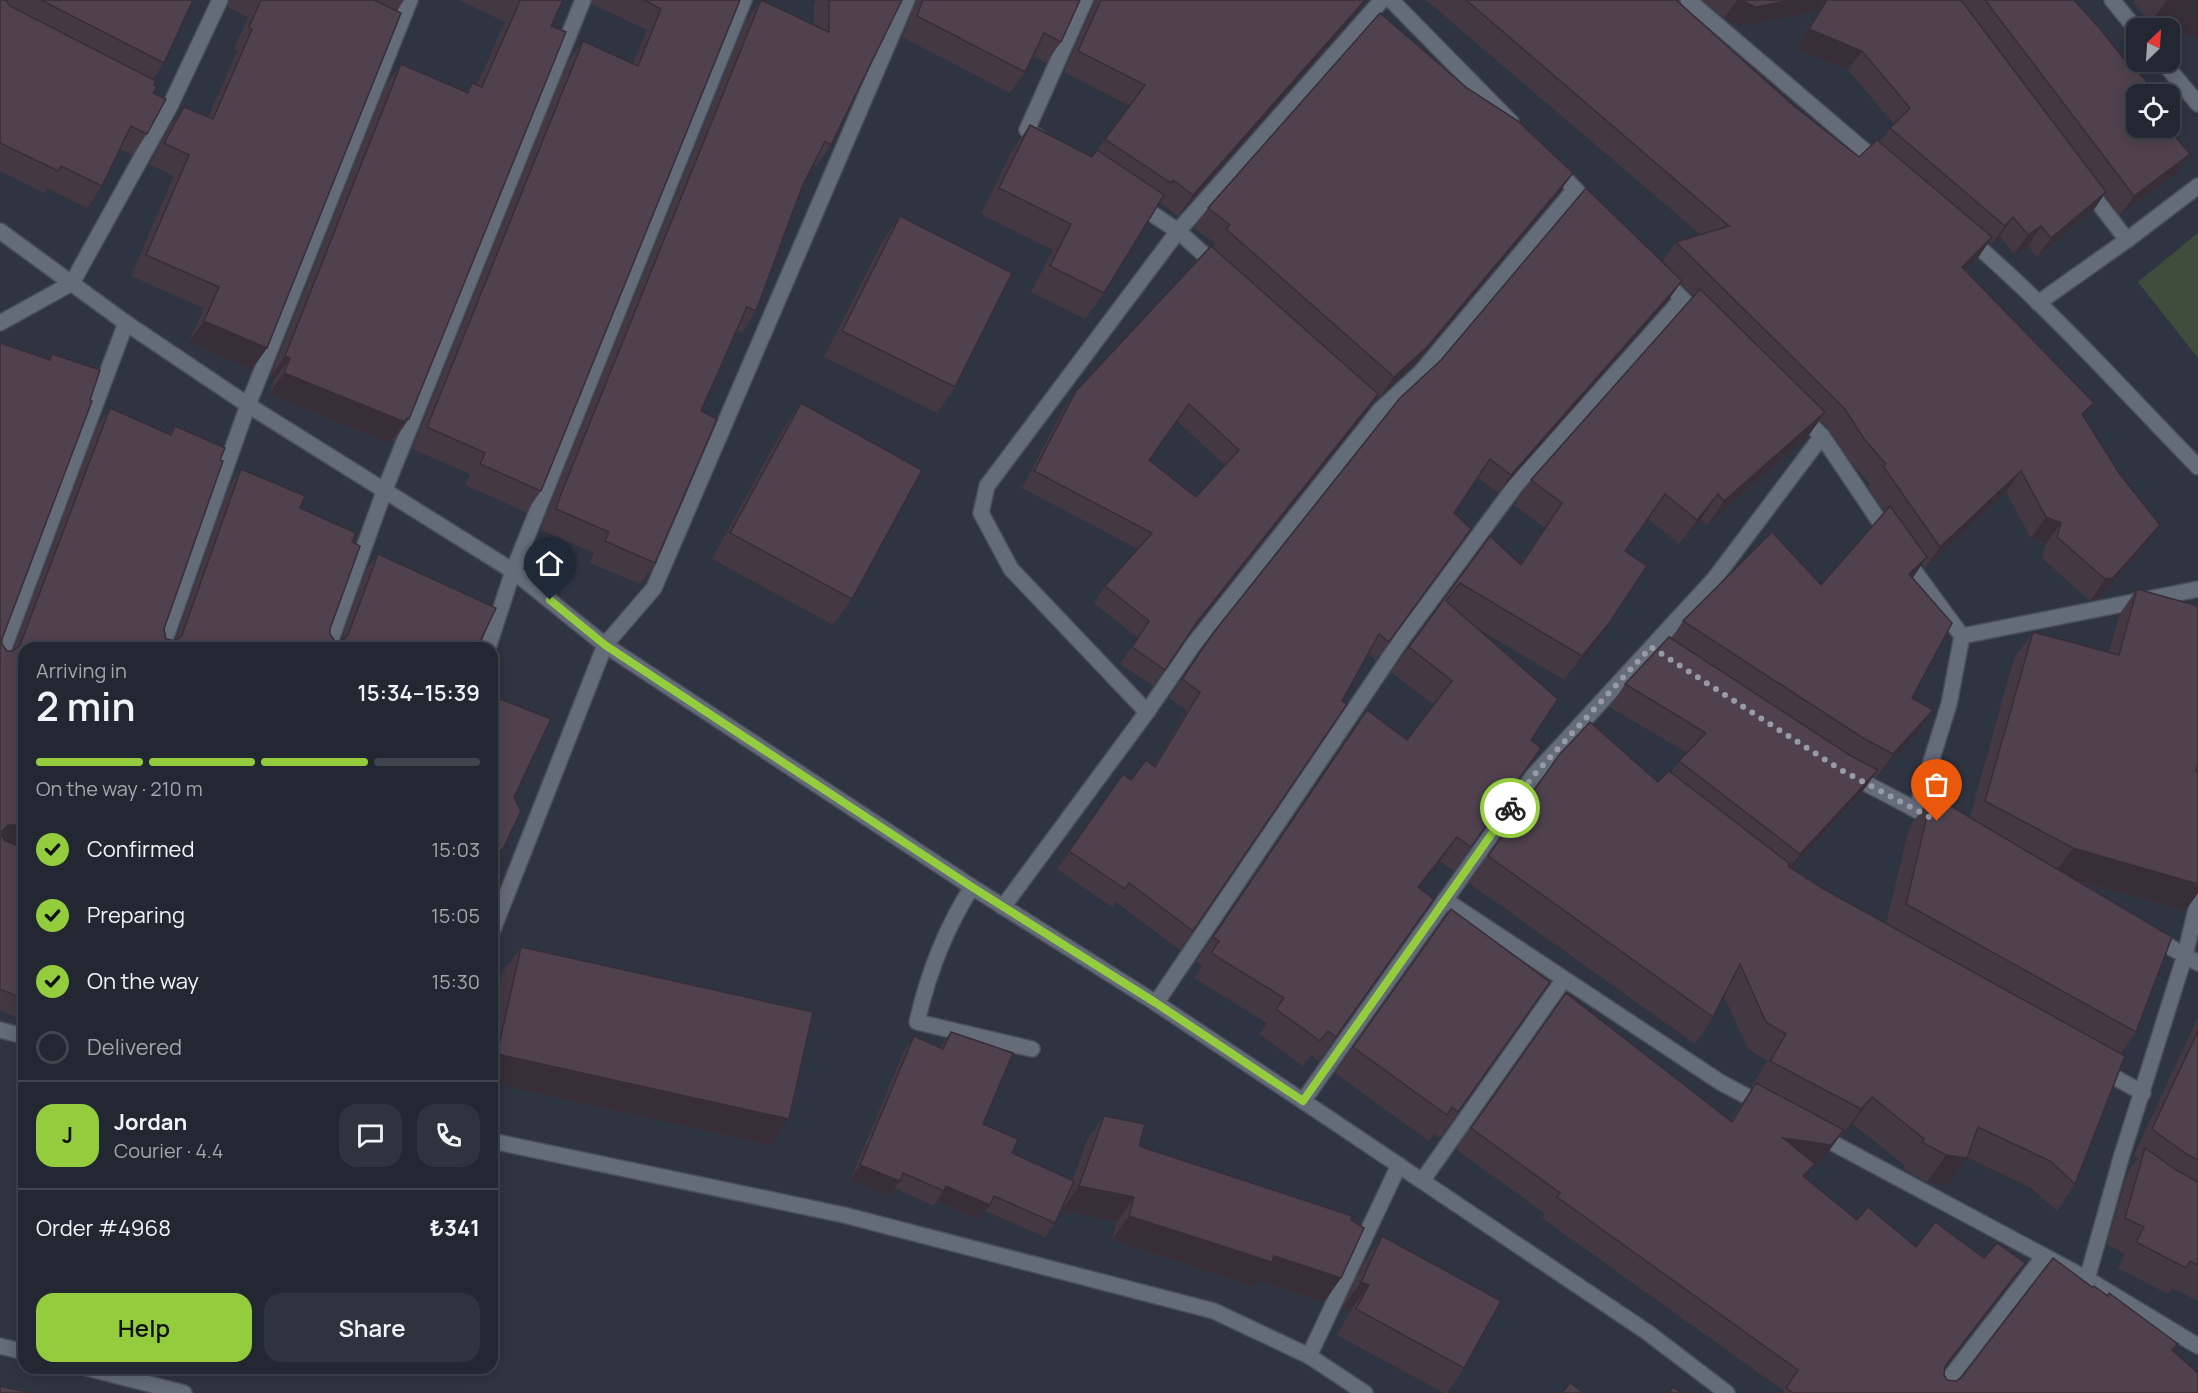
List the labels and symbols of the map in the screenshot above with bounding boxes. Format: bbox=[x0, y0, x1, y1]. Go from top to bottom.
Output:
north arrow bbox=[2126, 18, 2180, 72]
pin bbox=[524, 538, 575, 600]
pin bbox=[1911, 759, 1962, 821]
courier bbox=[1480, 778, 1540, 838]

